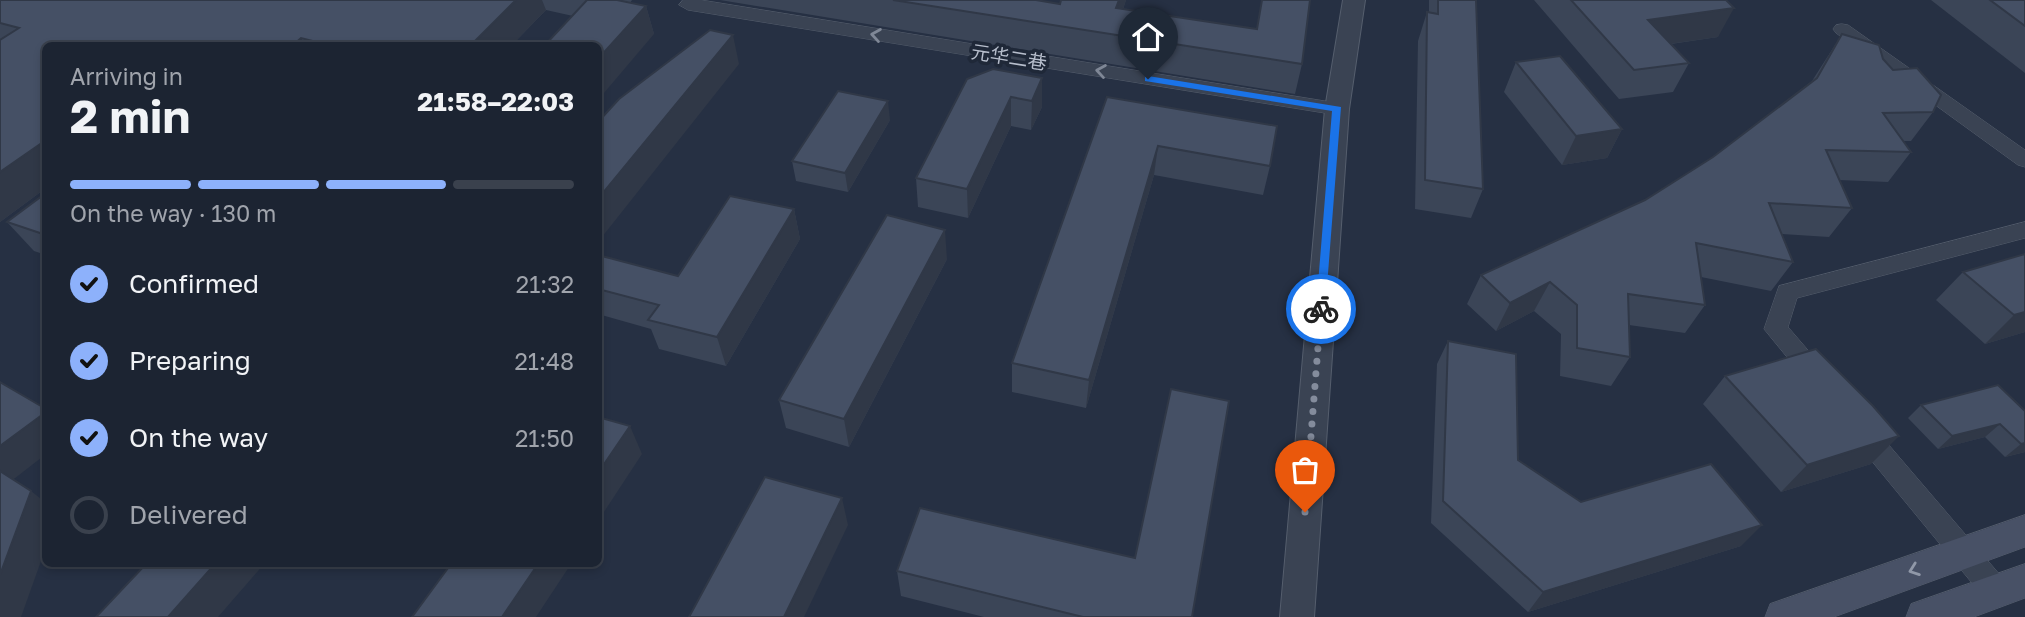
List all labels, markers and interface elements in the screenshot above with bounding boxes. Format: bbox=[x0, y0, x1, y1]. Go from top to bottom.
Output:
pin bbox=[1118, 7, 1178, 79]
icon: home bbox=[1129, 18, 1167, 56]
one-way arrow bbox=[870, 28, 882, 43]
street label: 元华二巷 bbox=[970, 39, 1048, 74]
text: Arriving in bbox=[70, 62, 183, 90]
one-way arrow bbox=[1095, 64, 1106, 79]
text: 21:58–22:03 bbox=[417, 86, 574, 117]
text: 2 min bbox=[70, 88, 190, 143]
text: On the way · 130 m bbox=[70, 199, 276, 227]
icon: check bbox=[70, 265, 108, 303]
text: Confirmed bbox=[129, 268, 259, 299]
text: 21:32 bbox=[516, 270, 574, 298]
courier bbox=[1286, 274, 1356, 344]
icon: bike bbox=[1302, 290, 1340, 328]
icon: check bbox=[70, 342, 108, 380]
text: Preparing bbox=[129, 345, 251, 376]
text: 21:48 bbox=[515, 347, 574, 375]
icon: check bbox=[70, 419, 108, 457]
text: On the way bbox=[129, 422, 268, 453]
text: 21:50 bbox=[515, 424, 574, 452]
pin bbox=[1275, 440, 1335, 512]
icon: bag bbox=[1286, 451, 1324, 489]
text: Delivered bbox=[129, 499, 248, 530]
one-way arrow bbox=[1909, 562, 1921, 576]

